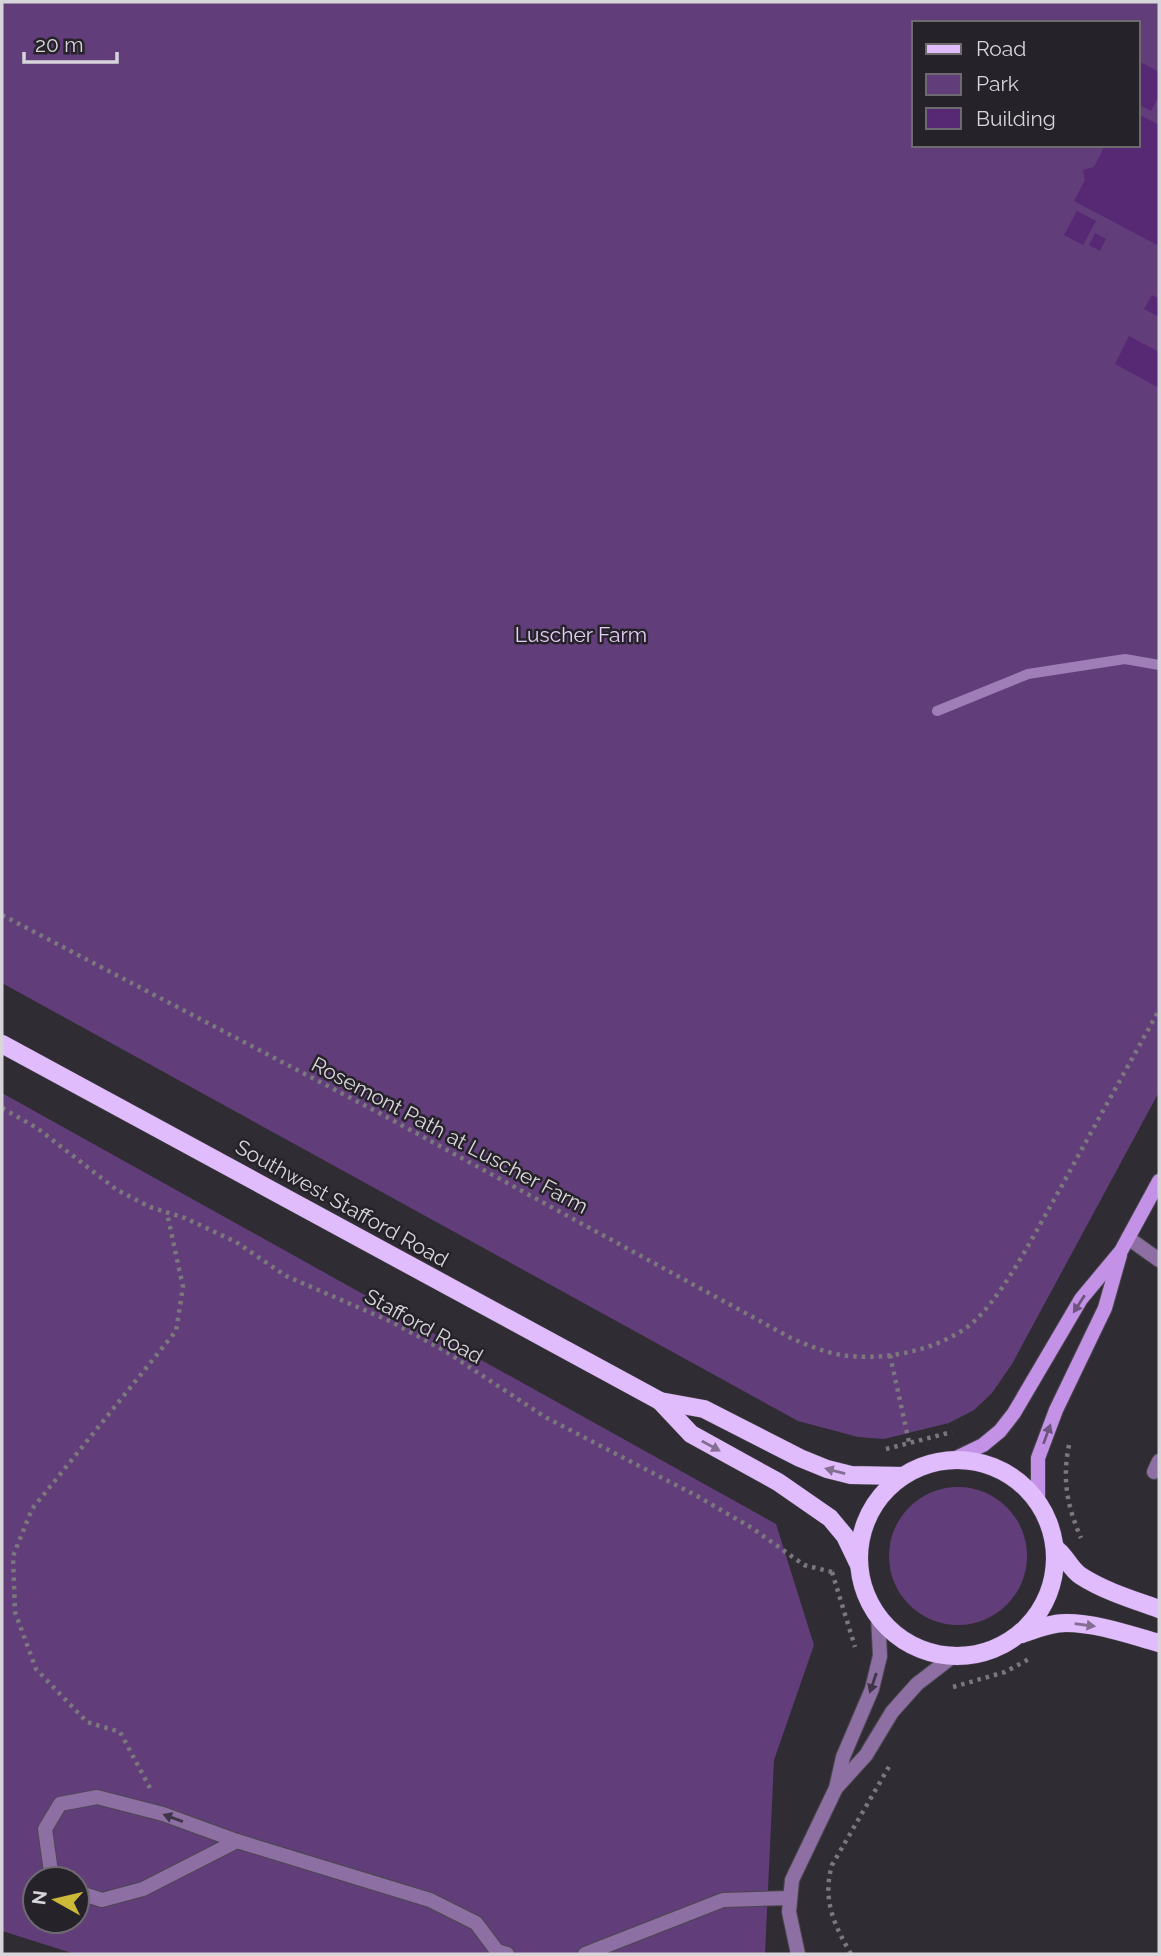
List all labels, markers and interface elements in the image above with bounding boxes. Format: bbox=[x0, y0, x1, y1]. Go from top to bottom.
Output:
scale bar bbox=[24, 21, 117, 65]
legend bbox=[912, 21, 1140, 147]
text: 20 m bbox=[35, 32, 83, 57]
text: Road bbox=[976, 36, 1026, 61]
text: Park bbox=[976, 71, 1019, 96]
text: Building bbox=[976, 106, 1056, 131]
park label: Luscher Farm bbox=[515, 622, 647, 647]
street label: Rosemont Path at Luscher Farm bbox=[307, 1051, 593, 1219]
street label: Southwest Stafford Road bbox=[231, 1134, 453, 1272]
street label: Stafford Road bbox=[361, 1283, 487, 1369]
one-way arrow bbox=[1072, 1294, 1085, 1313]
one-way arrow bbox=[1042, 1424, 1053, 1445]
one-way arrow bbox=[701, 1440, 721, 1452]
one-way arrow bbox=[824, 1465, 846, 1476]
one-way arrow bbox=[1074, 1620, 1096, 1631]
one-way arrow bbox=[867, 1673, 878, 1694]
one-way arrow bbox=[162, 1812, 183, 1823]
north arrow bbox=[21, 1865, 91, 1935]
text: N bbox=[27, 1889, 51, 1906]

